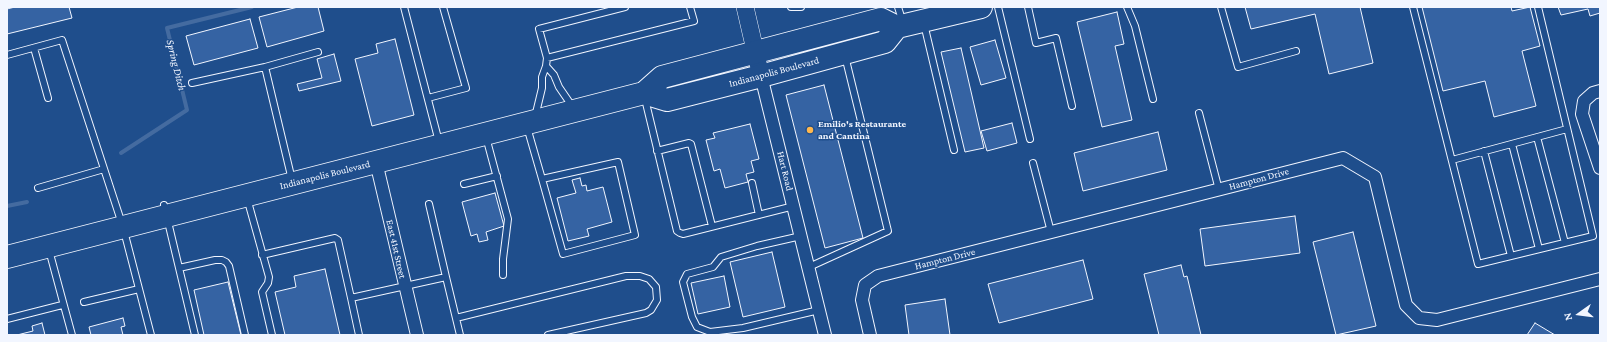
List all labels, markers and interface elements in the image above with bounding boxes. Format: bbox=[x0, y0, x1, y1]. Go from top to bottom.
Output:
water label: Spring Ditch bbox=[163, 38, 189, 92]
street label: Indianapolis Boulevard bbox=[728, 54, 820, 90]
place label: Emilio's Restaurante and Cantina bbox=[818, 118, 906, 142]
marker: Emilio's Restaurante and Cantina bbox=[805, 125, 815, 135]
street label: Hart Road bbox=[774, 150, 796, 192]
street label: Indianapolis Boulevard bbox=[279, 158, 371, 192]
street label: Hampton Drive bbox=[1228, 165, 1290, 193]
street label: East 41st Street bbox=[383, 218, 409, 280]
street label: Hampton Drive bbox=[914, 246, 976, 272]
north arrow bbox=[1559, 294, 1599, 334]
text: N bbox=[1561, 312, 1574, 322]

